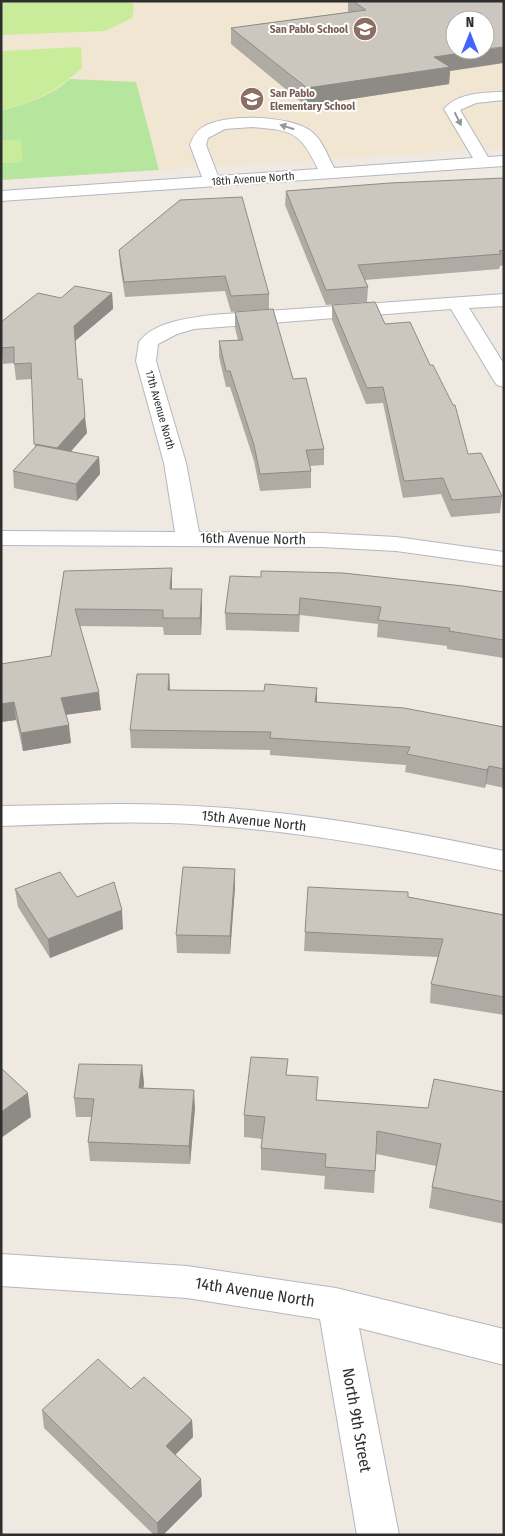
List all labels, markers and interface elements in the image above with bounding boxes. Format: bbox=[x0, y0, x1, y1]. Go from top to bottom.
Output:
north arrow bbox=[445, 10, 495, 60]
text: N bbox=[466, 14, 474, 31]
school or university icon: San Pablo School bbox=[352, 16, 378, 42]
place label: San Pablo School bbox=[270, 23, 349, 36]
school or university icon: San Pablo Elementary School bbox=[239, 86, 265, 112]
place label: San Pablo Elementary School bbox=[270, 87, 356, 113]
one-way arrow bbox=[454, 112, 462, 127]
one-way arrow bbox=[279, 123, 294, 131]
street label: 18th Avenue North bbox=[211, 170, 295, 188]
street label: 17th Avenue North bbox=[142, 369, 178, 451]
street label: 16th Avenue North bbox=[200, 530, 306, 548]
street label: 15th Avenue North bbox=[201, 807, 307, 835]
street label: 14th Avenue North bbox=[194, 1273, 316, 1311]
street label: North 9th Street bbox=[338, 1366, 376, 1474]

